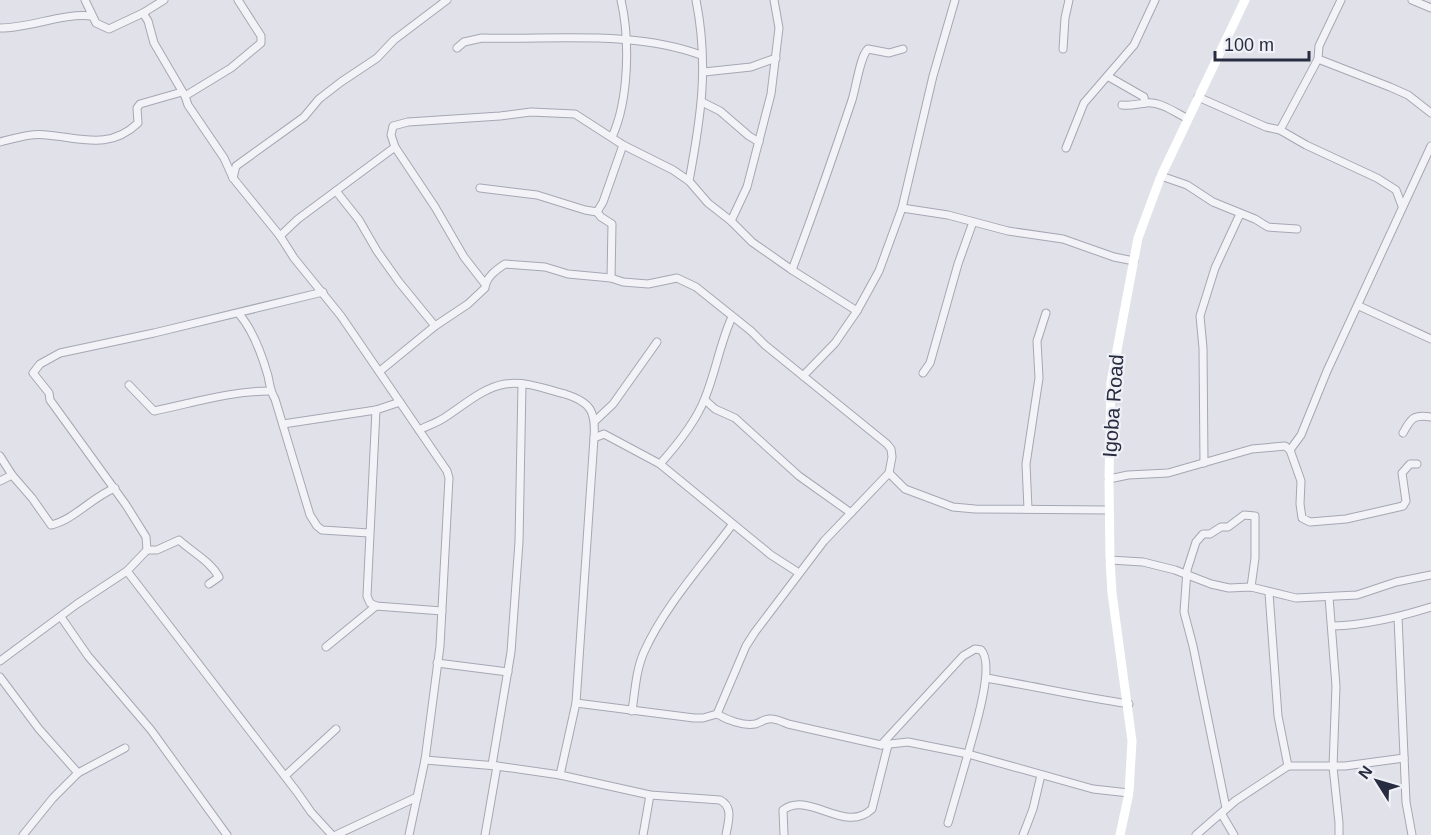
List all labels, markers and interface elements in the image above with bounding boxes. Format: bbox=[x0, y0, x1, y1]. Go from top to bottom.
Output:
scale bar bbox=[1215, 24, 1310, 62]
text: 100 m bbox=[1224, 35, 1274, 55]
street label: Igoba Road bbox=[1098, 354, 1128, 458]
north arrow bbox=[1347, 751, 1407, 811]
text: N bbox=[1355, 763, 1376, 782]

